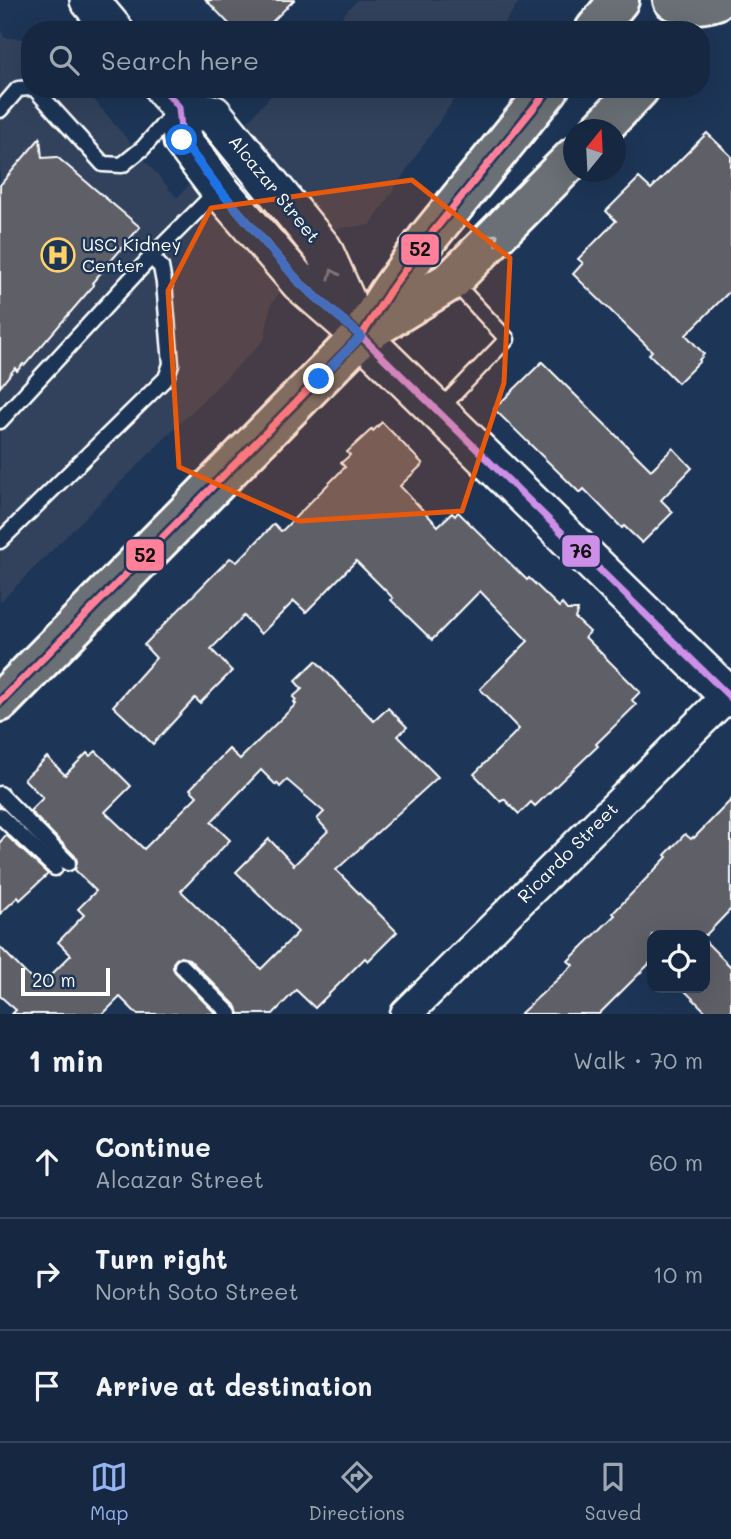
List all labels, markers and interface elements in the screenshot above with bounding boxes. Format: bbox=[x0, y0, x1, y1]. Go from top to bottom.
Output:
search box bbox=[21, 21, 710, 98]
icon: search bbox=[45, 41, 83, 79]
text: Search here bbox=[101, 43, 259, 77]
north arrow bbox=[563, 119, 626, 182]
route start bbox=[166, 124, 197, 155]
street label: Alcazar Street bbox=[224, 129, 326, 247]
place label: USC Kidney Center bbox=[82, 232, 181, 277]
line badge: 52 bbox=[400, 233, 440, 266]
one-way arrow bbox=[486, 233, 499, 246]
hospital icon: USC Kidney Center bbox=[39, 236, 77, 274]
text: 52 bbox=[409, 236, 431, 261]
one-way arrow bbox=[327, 269, 341, 281]
route end bbox=[303, 363, 334, 394]
line badge: 76 bbox=[561, 534, 601, 568]
line badge: 52 bbox=[125, 538, 165, 572]
text: 76 bbox=[570, 538, 592, 563]
text: 52 bbox=[134, 542, 156, 567]
street label: Ricardo Street bbox=[512, 797, 623, 908]
map controls bbox=[647, 930, 710, 993]
button: locate bbox=[647, 930, 710, 993]
scale bar bbox=[21, 965, 110, 997]
text: 20 m bbox=[32, 967, 76, 992]
text: 1 min bbox=[28, 1040, 103, 1080]
text: Walk · 70 m bbox=[573, 1045, 703, 1075]
text: Continue bbox=[95, 1130, 211, 1164]
icon: ahead bbox=[28, 1143, 66, 1181]
text: 60 m bbox=[649, 1147, 703, 1177]
text: Alcazar Street bbox=[95, 1164, 264, 1194]
text: Turn right bbox=[95, 1242, 228, 1276]
icon: right bbox=[28, 1255, 66, 1293]
text: 10 m bbox=[653, 1259, 703, 1289]
text: North Soto Street bbox=[95, 1276, 299, 1306]
icon: arrive bbox=[28, 1367, 66, 1405]
text: Arrive at destination bbox=[95, 1369, 372, 1403]
tab: Map bbox=[90, 1458, 129, 1525]
tab: Directions bbox=[308, 1458, 405, 1525]
tab: Saved bbox=[585, 1458, 641, 1525]

